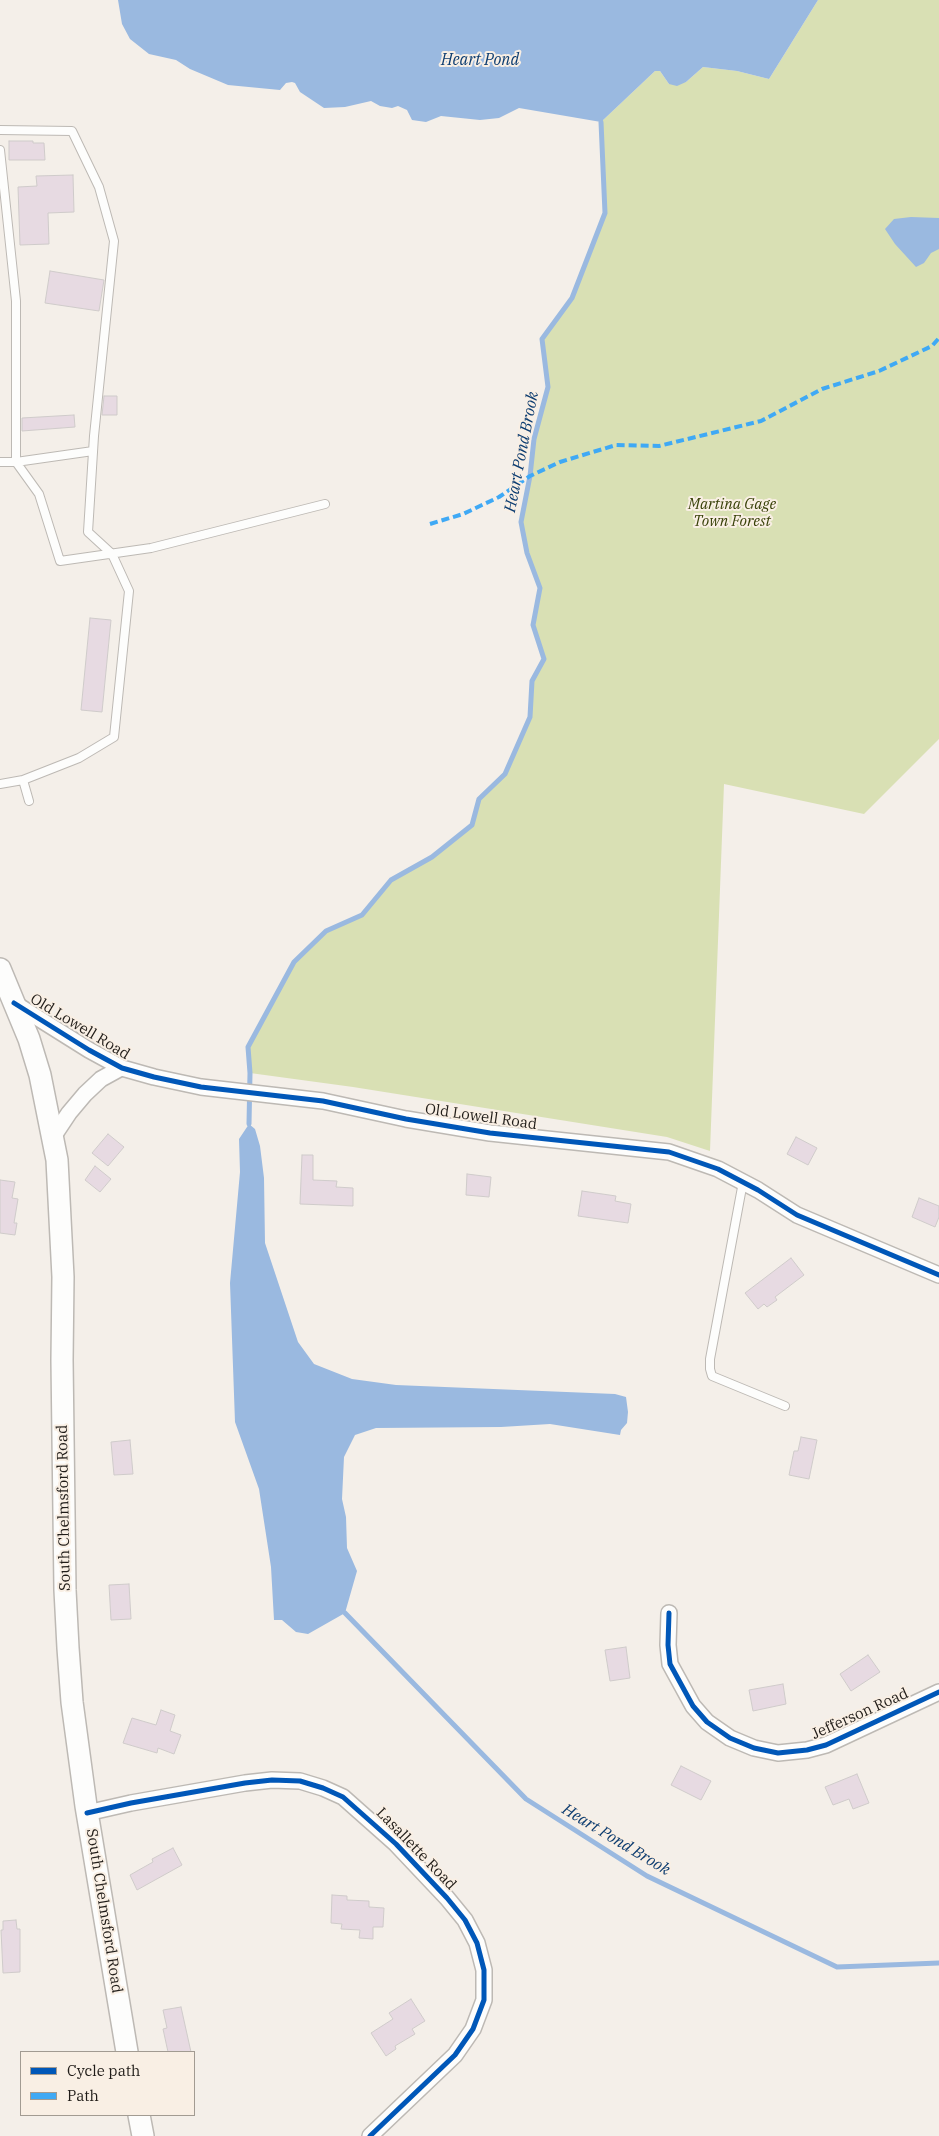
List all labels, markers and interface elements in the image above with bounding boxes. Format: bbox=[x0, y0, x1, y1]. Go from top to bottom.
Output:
water label: Heart Pond bbox=[441, 50, 519, 70]
water label: Heart Pond Brook bbox=[501, 390, 543, 514]
park label: Martina Gage Town Forest bbox=[688, 496, 776, 531]
street label: Old Lowell Road bbox=[27, 990, 133, 1064]
street label: Old Lowell Road bbox=[424, 1100, 538, 1134]
street label: South Chelmsford Road bbox=[54, 1425, 74, 1591]
street label: Jefferson Road bbox=[809, 1685, 911, 1743]
water label: Heart Pond Brook bbox=[559, 1800, 673, 1880]
street label: Lasallette Road bbox=[372, 1804, 460, 1894]
street label: South Chelmsford Road bbox=[82, 1827, 126, 1995]
legend bbox=[20, 2051, 195, 2116]
text: Cycle path bbox=[67, 2061, 140, 2080]
text: Path bbox=[67, 2086, 99, 2105]

